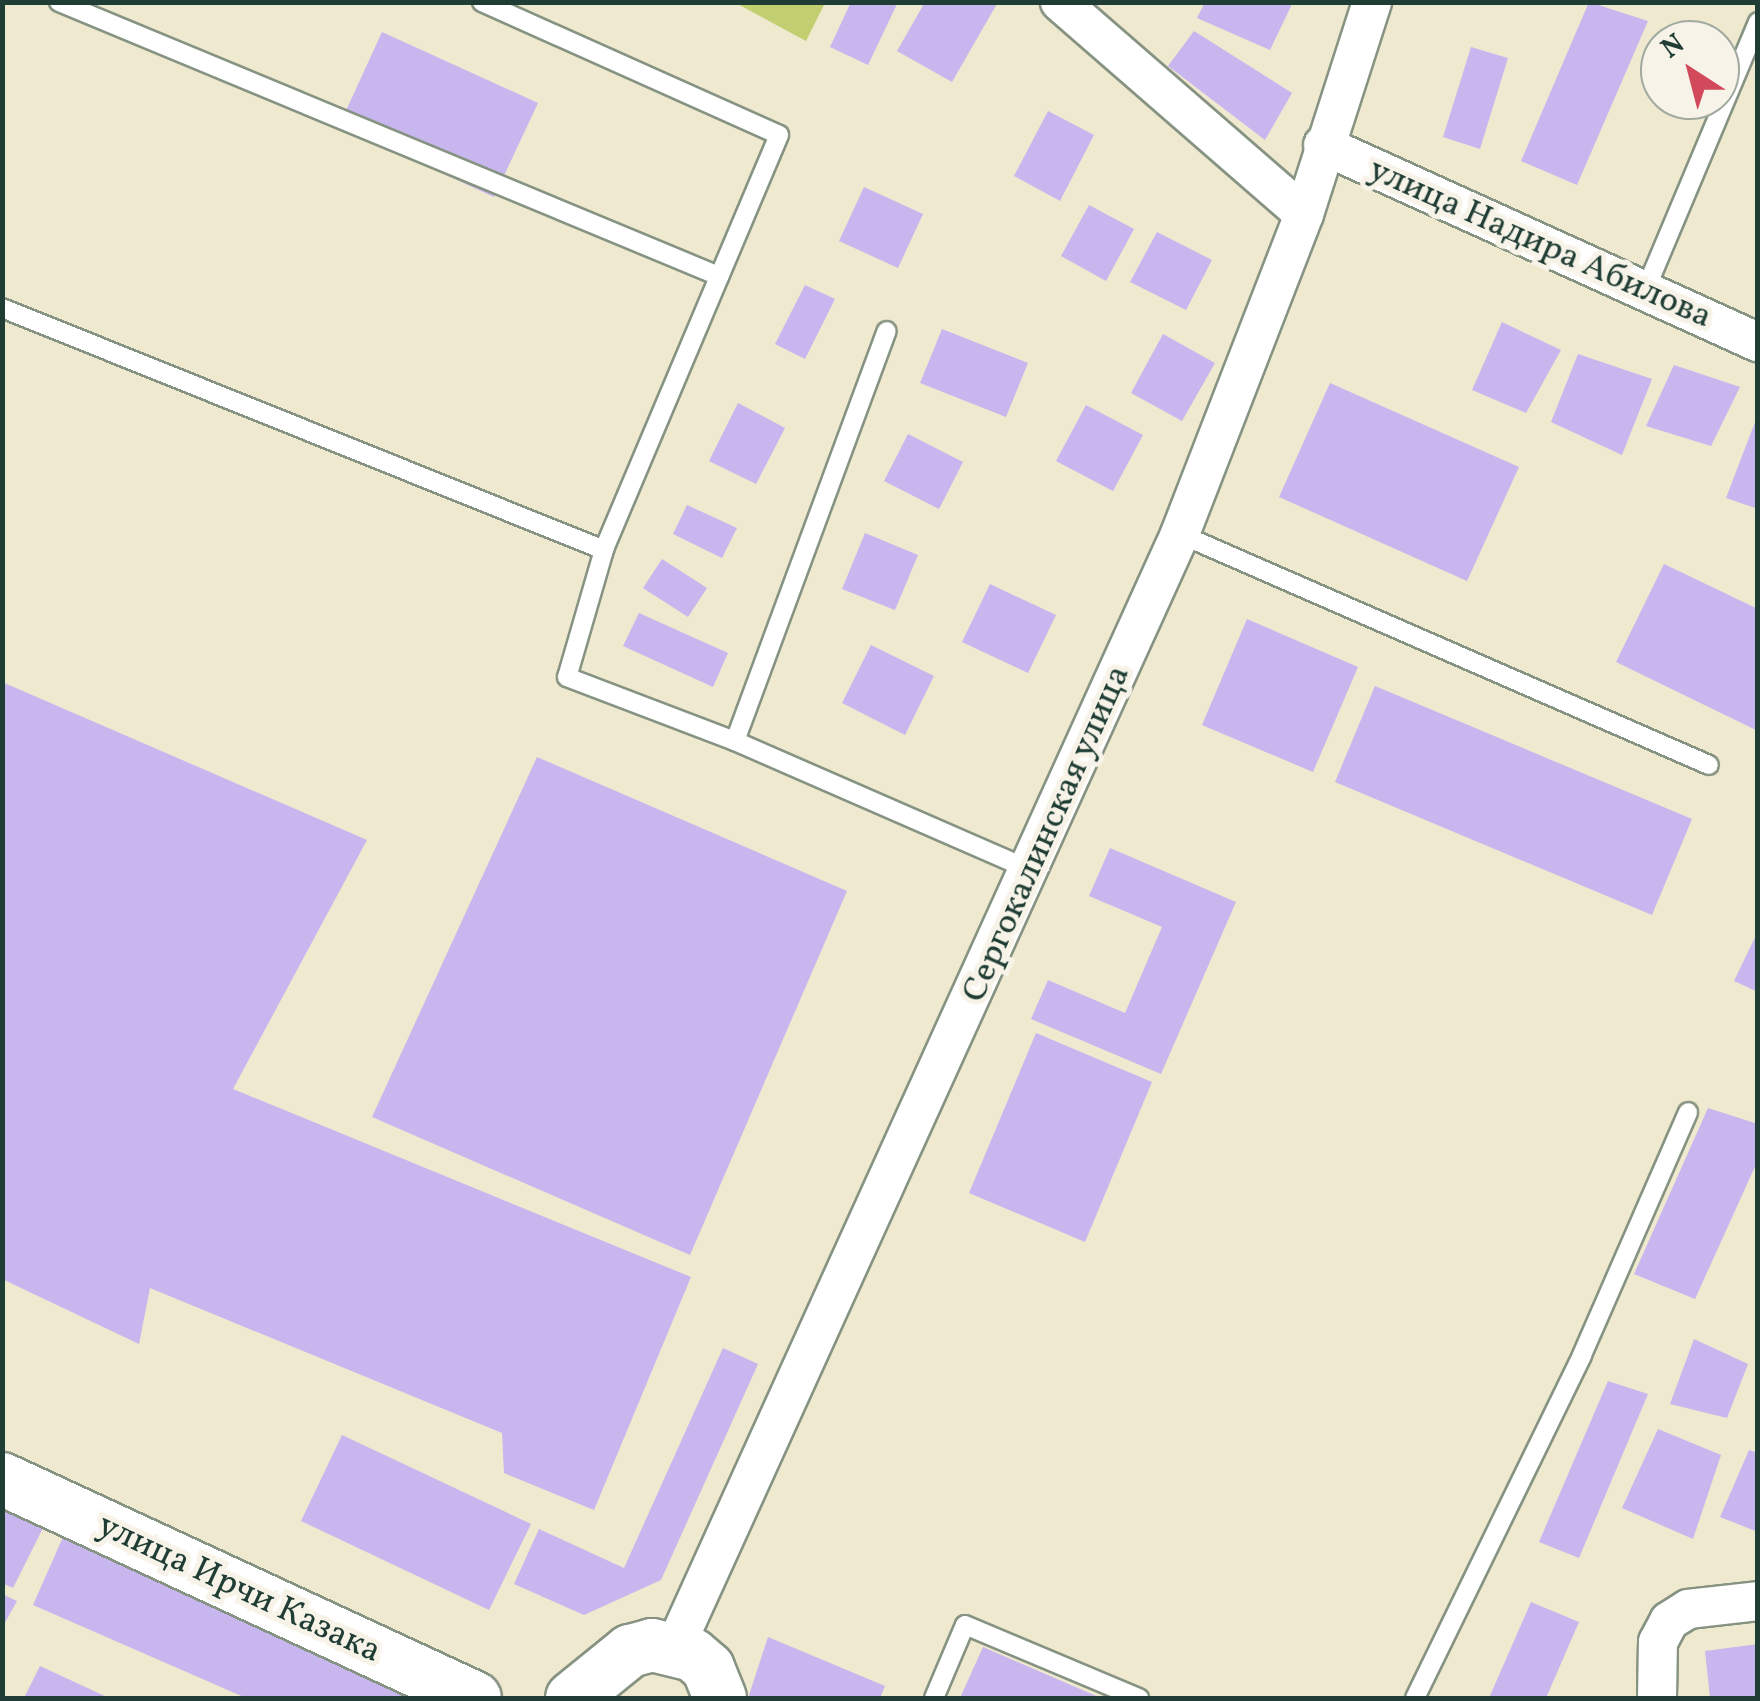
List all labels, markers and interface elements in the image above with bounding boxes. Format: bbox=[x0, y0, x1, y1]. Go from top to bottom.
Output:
north arrow bbox=[1640, 20, 1740, 120]
text: N bbox=[1654, 25, 1693, 69]
street label: улица Надира Абилова bbox=[1362, 149, 1718, 339]
street label: Сергокалинская улица bbox=[954, 659, 1140, 1009]
street label: улица Ирчи Казака bbox=[91, 1505, 387, 1673]

